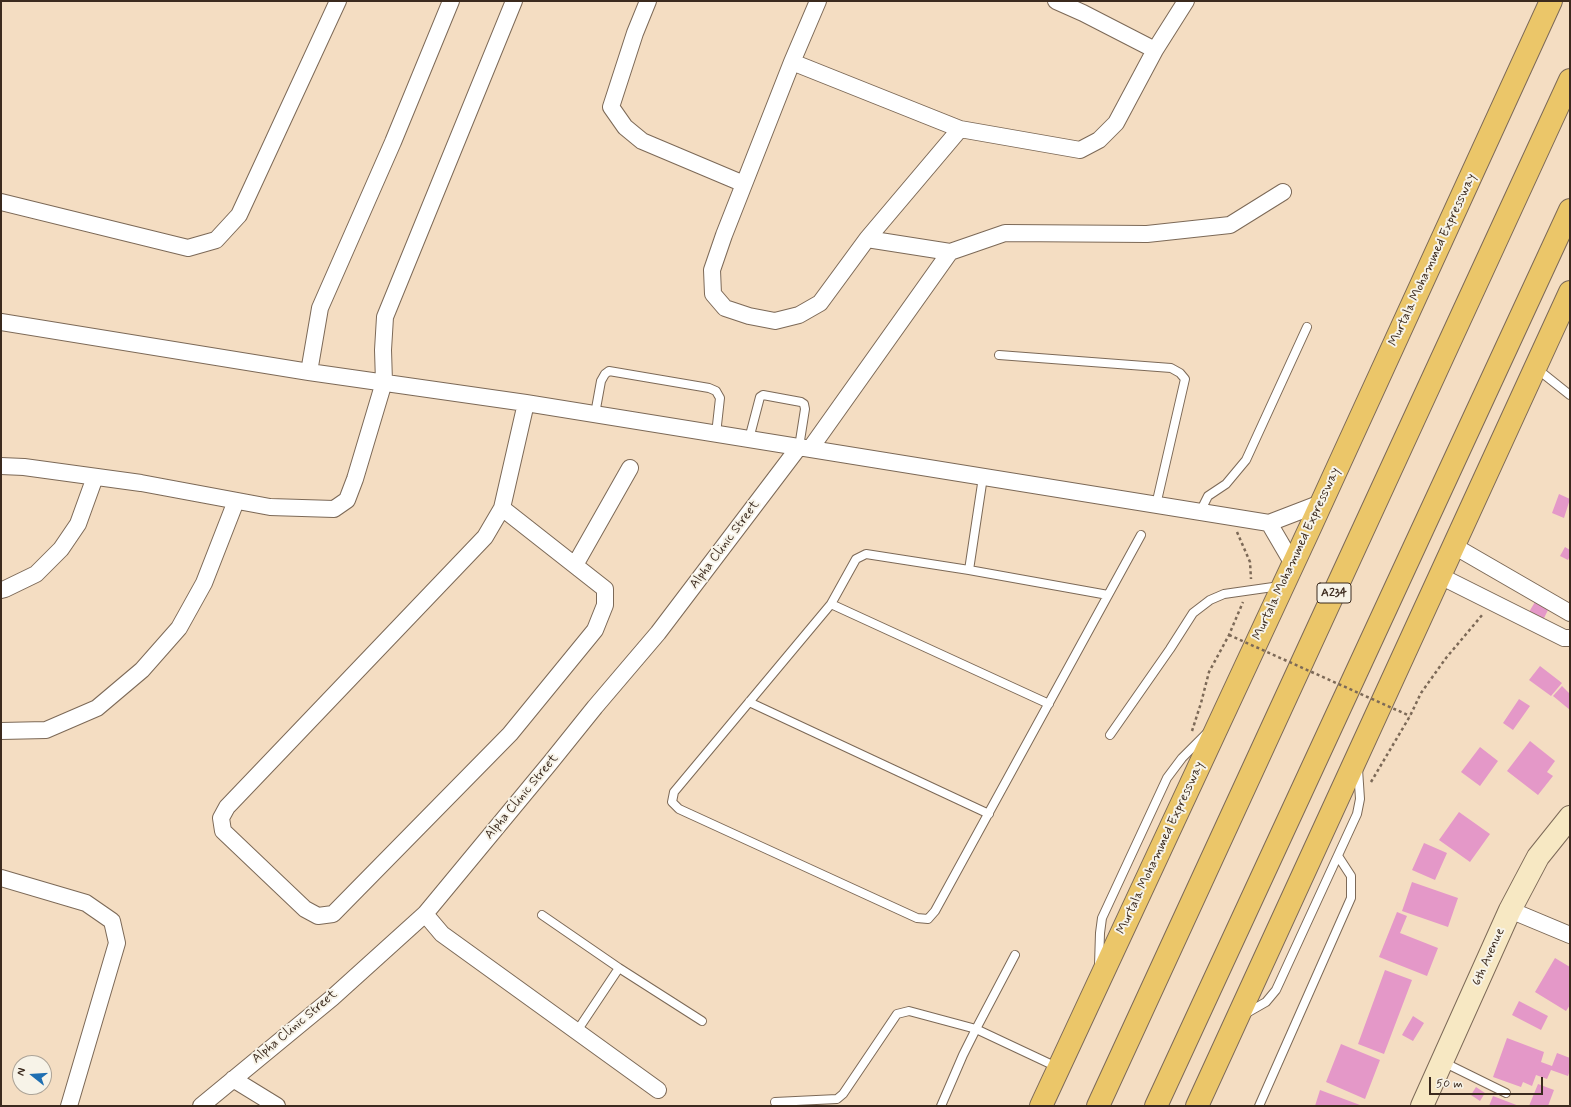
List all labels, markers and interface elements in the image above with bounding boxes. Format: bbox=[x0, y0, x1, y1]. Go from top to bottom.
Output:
street label: Murtala Mohammed Expressway bbox=[1386, 171, 1480, 349]
street label: Murtala Mohammed Expressway bbox=[1250, 465, 1344, 643]
street label: Alpha Clinic Street bbox=[687, 498, 763, 592]
road number: A234 bbox=[1317, 583, 1351, 603]
street label: Alpha Clinic Street bbox=[482, 751, 562, 843]
street label: Murtala Mohammed Expressway bbox=[1114, 759, 1208, 937]
street label: 6th Avenue bbox=[1469, 926, 1509, 988]
street label: Alpha Clinic Street bbox=[249, 987, 341, 1067]
north arrow bbox=[12, 1055, 52, 1095]
text: N bbox=[14, 1066, 29, 1077]
scale bar bbox=[1431, 1069, 1545, 1095]
text: 50 m bbox=[1436, 1076, 1463, 1092]

